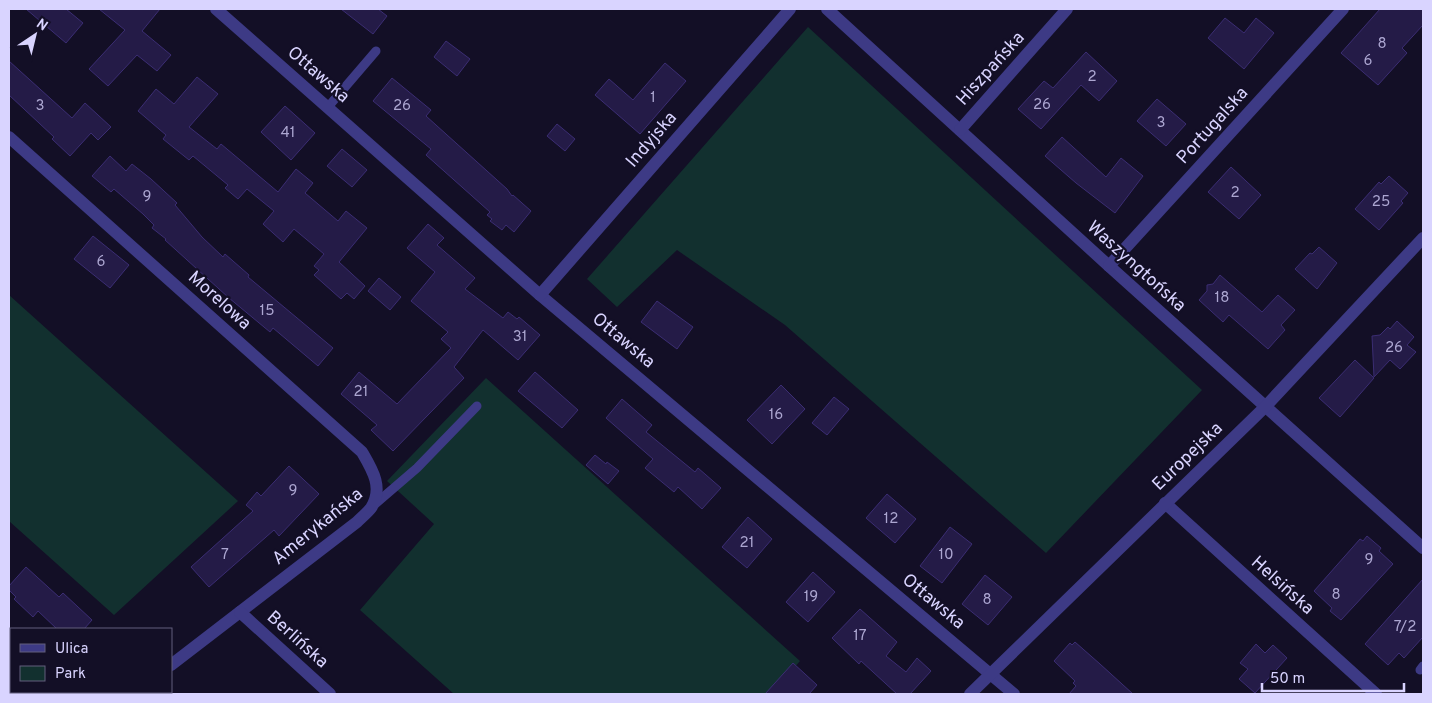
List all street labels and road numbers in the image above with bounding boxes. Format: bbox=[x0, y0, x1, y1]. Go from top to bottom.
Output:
street label: Hiszpańska bbox=[952, 27, 1030, 111]
street label: Ottawska bbox=[282, 42, 354, 108]
street label: Portugalska bbox=[1172, 82, 1254, 170]
street label: Indyjska bbox=[621, 107, 683, 173]
street label: Waszyngtońska bbox=[1082, 216, 1190, 318]
street label: Morelowa bbox=[183, 267, 255, 335]
street label: Ottawska bbox=[587, 308, 659, 374]
street label: Europejska bbox=[1148, 418, 1228, 496]
street label: Amerykańska bbox=[268, 483, 368, 571]
street label: Helsińska bbox=[1246, 552, 1318, 620]
street label: Ottawska bbox=[897, 569, 969, 635]
street label: Berlińska bbox=[261, 606, 333, 674]

